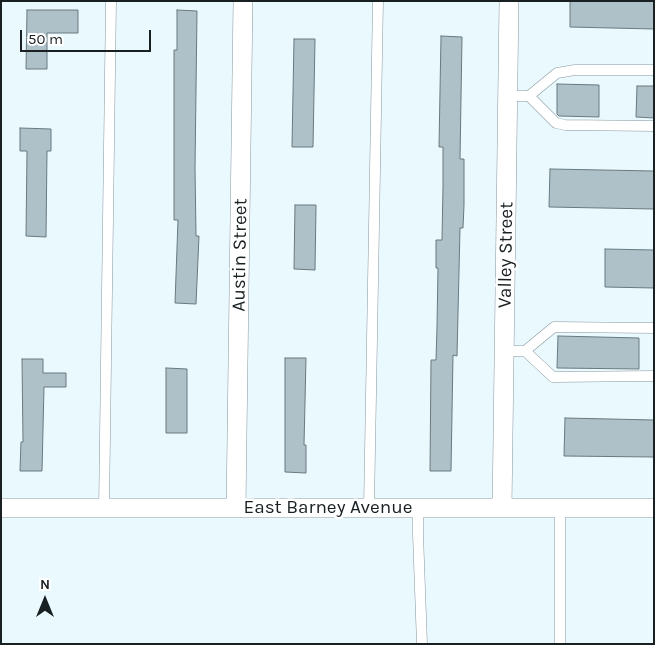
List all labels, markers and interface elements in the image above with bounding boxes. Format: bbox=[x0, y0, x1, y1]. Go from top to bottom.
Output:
scale bar bbox=[22, 20, 154, 52]
text: 50 m bbox=[28, 30, 63, 48]
street label: Austin Street bbox=[228, 198, 252, 312]
street label: Valley Street bbox=[494, 202, 518, 308]
street label: East Barney Avenue bbox=[243, 497, 413, 519]
north arrow bbox=[20, 575, 70, 625]
text: N bbox=[40, 576, 50, 593]

